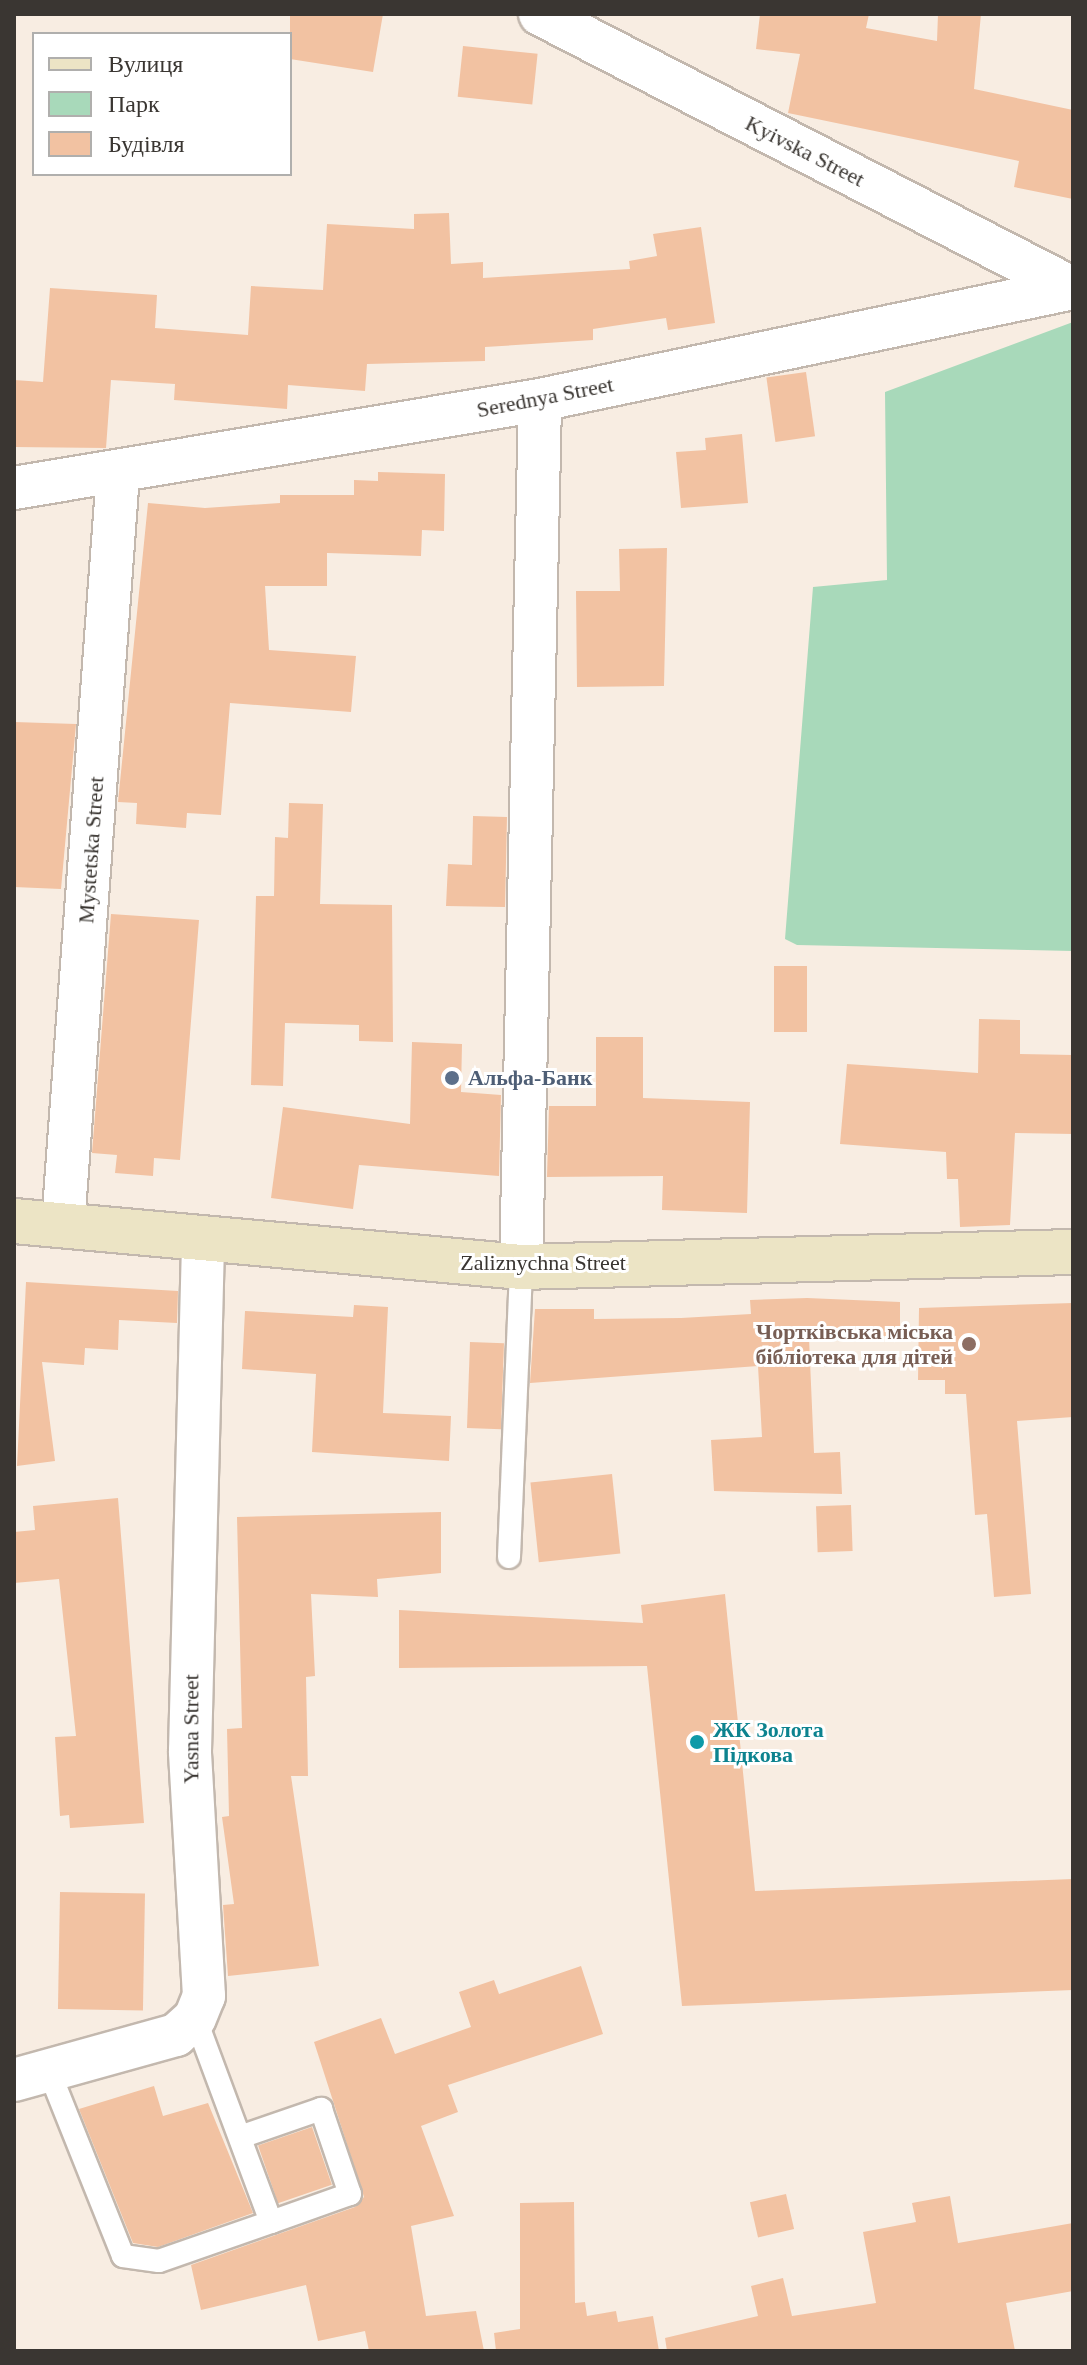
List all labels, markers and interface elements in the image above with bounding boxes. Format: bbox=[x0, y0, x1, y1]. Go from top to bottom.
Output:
legend bbox=[32, 32, 292, 176]
text: Вулиця bbox=[108, 51, 183, 77]
text: Парк bbox=[108, 91, 160, 117]
street label: Kyivska Street bbox=[741, 110, 869, 192]
text: Будівля bbox=[108, 131, 185, 157]
street label: Serednya Street bbox=[474, 371, 616, 423]
street label: Mystetska Street bbox=[73, 776, 109, 924]
place label: Альфа-Банк bbox=[468, 1065, 592, 1091]
marker: Альфа-Банк bbox=[443, 1069, 461, 1087]
street label: Zaliznychna Street bbox=[460, 1250, 626, 1276]
place label: Чортківська міська бібліотека для дітей bbox=[755, 1318, 953, 1370]
marker: Чортківська міська бібліотека для дітей bbox=[960, 1335, 978, 1353]
street label: Yasna Street bbox=[178, 1674, 204, 1784]
place label: ЖК Золота Підкова bbox=[713, 1716, 824, 1768]
marker: ЖК Золота Підкова bbox=[688, 1733, 706, 1751]

